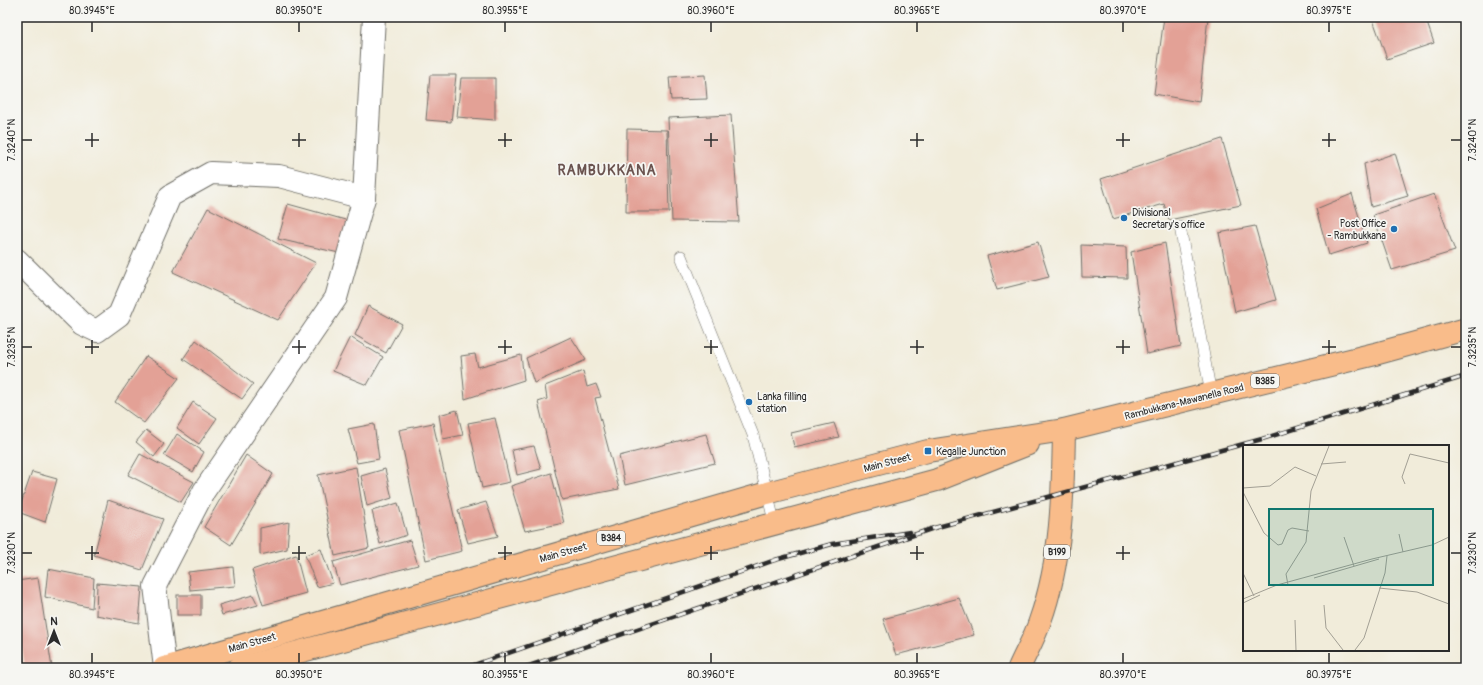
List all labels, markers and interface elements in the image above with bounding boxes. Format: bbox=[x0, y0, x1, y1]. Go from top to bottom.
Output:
text: 80.3945°E bbox=[69, 5, 115, 17]
text: 80.3950°E bbox=[276, 5, 322, 17]
text: 80.3955°E bbox=[482, 5, 528, 17]
text: 80.3960°E bbox=[687, 5, 735, 17]
text: 80.3965°E bbox=[894, 5, 940, 17]
text: 80.3970°E bbox=[1100, 5, 1146, 17]
text: 80.3975°E bbox=[1306, 5, 1352, 17]
text: 7.3240°N bbox=[6, 119, 18, 161]
text: 7.3240°N bbox=[1467, 119, 1479, 161]
district label: RAMBUKKANA bbox=[558, 162, 656, 179]
place label: Divisional Secretary's office bbox=[1132, 207, 1205, 231]
marker: Divisional Secretary's office bbox=[1119, 213, 1129, 223]
place label: Post Office - Rambukkana bbox=[1327, 218, 1386, 242]
marker: Post Office - Rambukkana bbox=[1389, 224, 1399, 234]
text: 7.3235°N bbox=[6, 327, 18, 367]
text: 7.3235°N bbox=[1467, 327, 1479, 367]
road number: B385 bbox=[1251, 374, 1279, 388]
street label: Rambukkana-Mawanella Road bbox=[1123, 381, 1245, 423]
place label: Lanka filling station bbox=[757, 391, 807, 415]
marker: Lanka filling station bbox=[744, 397, 754, 407]
inset map bbox=[1243, 445, 1449, 651]
marker: Kegalle Junction bbox=[923, 446, 933, 456]
place label: Kegalle Junction bbox=[936, 446, 1006, 458]
street label: Main Street bbox=[862, 451, 913, 475]
road number: B384 bbox=[597, 531, 625, 545]
text: 7.3230°N bbox=[6, 532, 18, 574]
text: 7.3230°N bbox=[1467, 532, 1479, 574]
street label: Main Street bbox=[538, 540, 589, 565]
road number: B199 bbox=[1044, 545, 1070, 559]
north arrow bbox=[34, 611, 74, 651]
text: N bbox=[50, 615, 58, 628]
street label: Main Street bbox=[227, 630, 278, 655]
text: 80.3945°E bbox=[69, 669, 115, 681]
text: 80.3950°E bbox=[276, 669, 322, 681]
text: 80.3955°E bbox=[482, 669, 528, 681]
text: 80.3960°E bbox=[687, 669, 735, 681]
text: 80.3965°E bbox=[894, 669, 940, 681]
text: 80.3970°E bbox=[1100, 669, 1146, 681]
text: 80.3975°E bbox=[1306, 669, 1352, 681]

